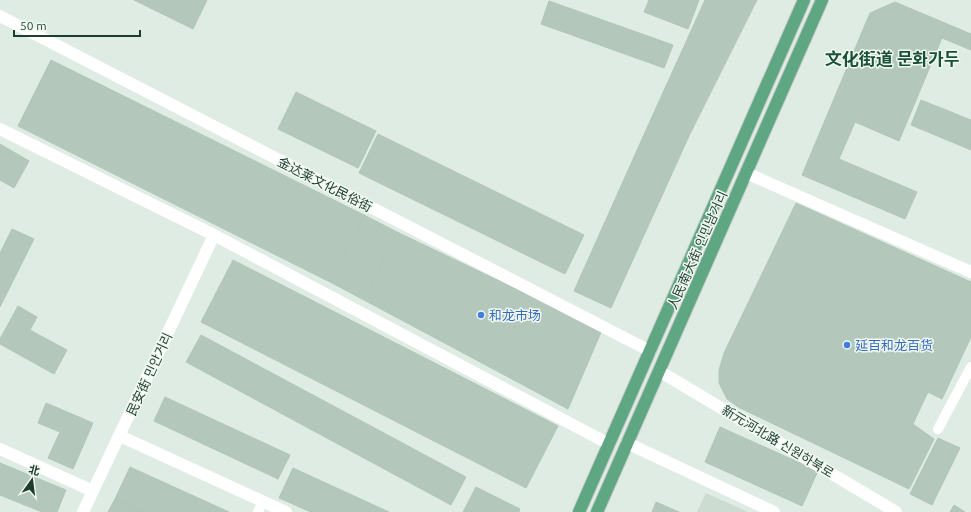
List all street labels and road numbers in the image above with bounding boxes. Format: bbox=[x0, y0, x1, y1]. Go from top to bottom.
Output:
street label: 金达莱文化民俗街 bbox=[275, 154, 375, 214]
street label: 人民南大街 인민남거리 bbox=[665, 189, 729, 311]
street label: 民安街 민안거리 bbox=[124, 330, 174, 418]
street label: 新元河北路 신원하북로 bbox=[720, 402, 836, 480]

